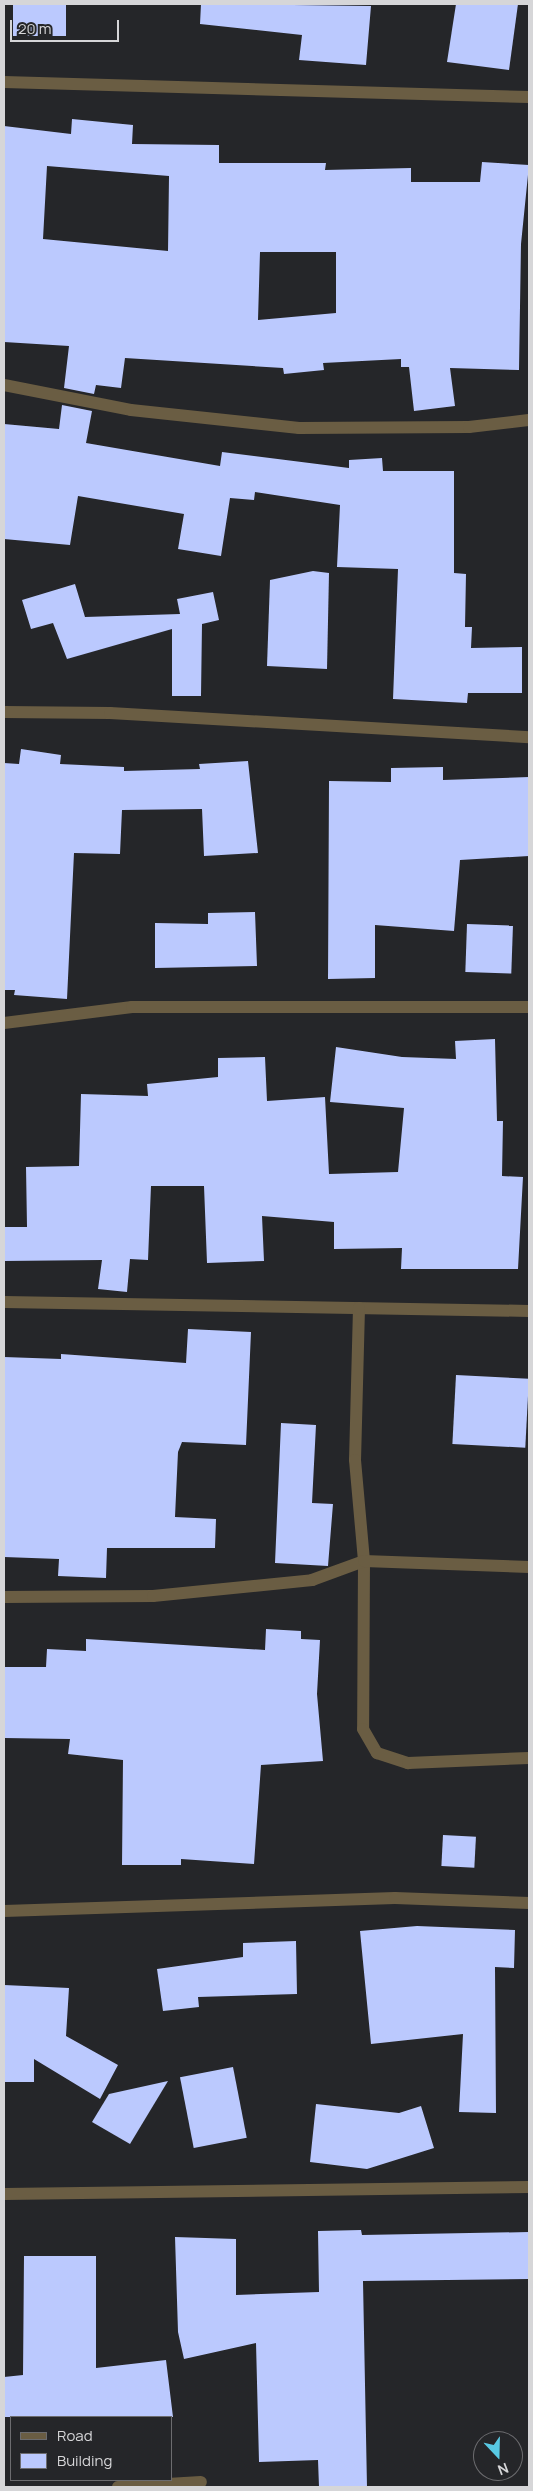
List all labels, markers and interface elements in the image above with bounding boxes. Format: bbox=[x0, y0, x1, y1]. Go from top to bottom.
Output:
scale bar bbox=[12, 10, 121, 42]
text: 20 m bbox=[18, 18, 51, 39]
legend bbox=[10, 2416, 172, 2481]
text: Road bbox=[57, 2425, 93, 2446]
north arrow bbox=[473, 2431, 523, 2481]
text: Building bbox=[57, 2450, 112, 2471]
text: N bbox=[495, 2459, 511, 2480]

